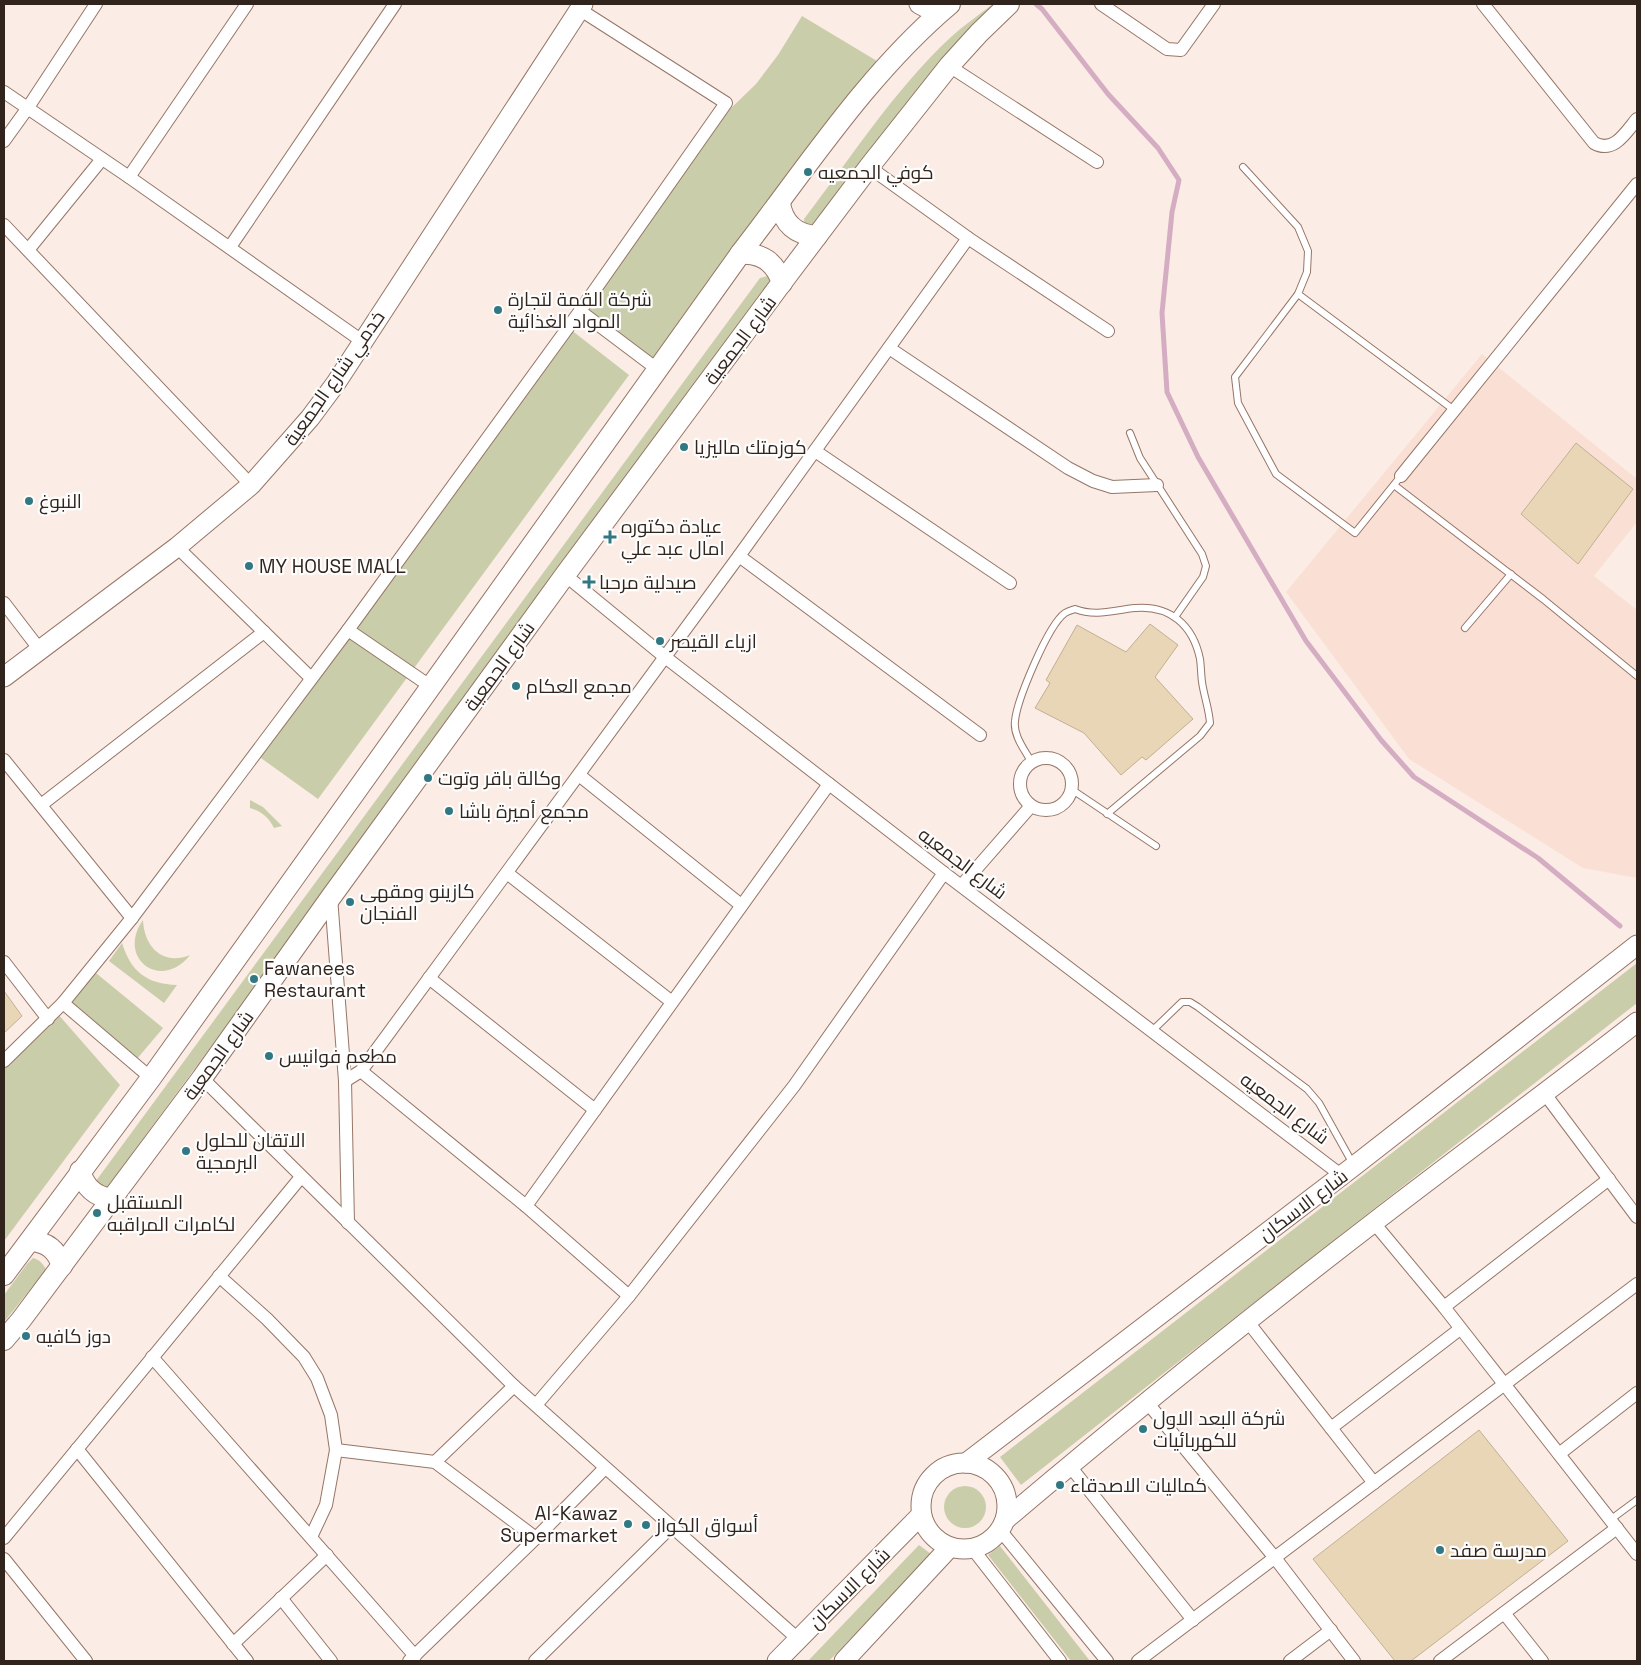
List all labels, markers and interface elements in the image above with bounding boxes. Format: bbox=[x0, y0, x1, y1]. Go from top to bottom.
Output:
place label: كوفي الجمعيه bbox=[818, 160, 934, 187]
marker: كوفي الجمعيه bbox=[802, 166, 814, 178]
place label: شركة القمة لتجارة المواد الغذائية bbox=[508, 287, 652, 334]
street label: شارع الجمعية bbox=[699, 291, 783, 390]
marker: شركة القمة لتجارة المواد الغذائية bbox=[492, 304, 504, 316]
street label: خدمي شارع الجمعية bbox=[278, 306, 392, 452]
place label: كوزمتك ماليزيا bbox=[694, 435, 807, 460]
marker: كوزمتك ماليزيا bbox=[678, 441, 690, 453]
place label: النبوغ bbox=[39, 489, 82, 515]
marker: النبوغ bbox=[23, 495, 35, 507]
place label: عيادة دكتوره امال عبد علي bbox=[621, 514, 725, 563]
marker: عيادة دكتوره امال عبد علي bbox=[603, 530, 617, 544]
place label: MY HOUSE MALL bbox=[259, 554, 406, 579]
marker: MY HOUSE MALL bbox=[243, 560, 255, 572]
place label: صيدلية مرحبا bbox=[599, 570, 697, 595]
marker: صيدلية مرحبا bbox=[583, 576, 595, 588]
street label: شارع الجمعية bbox=[458, 616, 541, 717]
place label: ازياء القيصر bbox=[669, 629, 757, 654]
marker: ازياء القيصر bbox=[654, 635, 666, 647]
place label: مجمع العكام bbox=[526, 674, 632, 700]
marker: مجمع العكام bbox=[510, 680, 522, 692]
place label: وكالة باقر وتوت bbox=[438, 766, 561, 791]
marker: وكالة باقر وتوت bbox=[422, 772, 434, 784]
place label: مجمع أميرة باشا bbox=[459, 799, 589, 825]
marker: مجمع أميرة باشا bbox=[443, 805, 455, 817]
street label: شارع الجمعيه bbox=[913, 822, 1012, 906]
place label: كازينو ومقهى الفنجان bbox=[360, 879, 475, 926]
marker: كازينو ومقهى الفنجان bbox=[344, 896, 356, 908]
place label: Fawanees Restaurant bbox=[264, 956, 366, 1003]
marker: Fawanees Restaurant bbox=[248, 973, 260, 985]
street label: شارع الجمعية bbox=[177, 1005, 260, 1106]
place label: مطعم فوانيس bbox=[279, 1044, 397, 1070]
marker: مطعم فوانيس bbox=[263, 1050, 275, 1062]
street label: شارع الجمعيه bbox=[1235, 1067, 1334, 1151]
place label: الاتقان للحلول البرمجية bbox=[196, 1128, 306, 1175]
marker: الاتقان للحلول البرمجية bbox=[180, 1145, 192, 1157]
street label: شارع الاسكان bbox=[1254, 1164, 1354, 1248]
place label: المستقبل لكامرات المراقبه bbox=[107, 1190, 235, 1237]
marker: المستقبل لكامرات المراقبه bbox=[91, 1207, 103, 1219]
place label: دوز كافيه bbox=[36, 1324, 111, 1349]
marker: دوز كافيه bbox=[20, 1330, 32, 1342]
place label: شركة البعد الاول للكهربائيات bbox=[1153, 1406, 1285, 1453]
marker: شركة البعد الاول للكهربائيات bbox=[1137, 1423, 1149, 1435]
place label: كماليات الاصدقاء bbox=[1070, 1473, 1207, 1498]
marker: كماليات الاصدقاء bbox=[1054, 1479, 1066, 1491]
place label: Al-Kawaz Supermarket bbox=[500, 1501, 618, 1548]
place label: أسواق الكواز bbox=[655, 1513, 758, 1538]
marker: Al-Kawaz Supermarket bbox=[622, 1518, 634, 1530]
marker: أسواق الكواز bbox=[640, 1519, 652, 1531]
place label: مدرسة صفد bbox=[1450, 1538, 1547, 1563]
street label: شارع الاسكان bbox=[803, 1542, 896, 1635]
marker: مدرسة صفد bbox=[1434, 1544, 1446, 1556]

